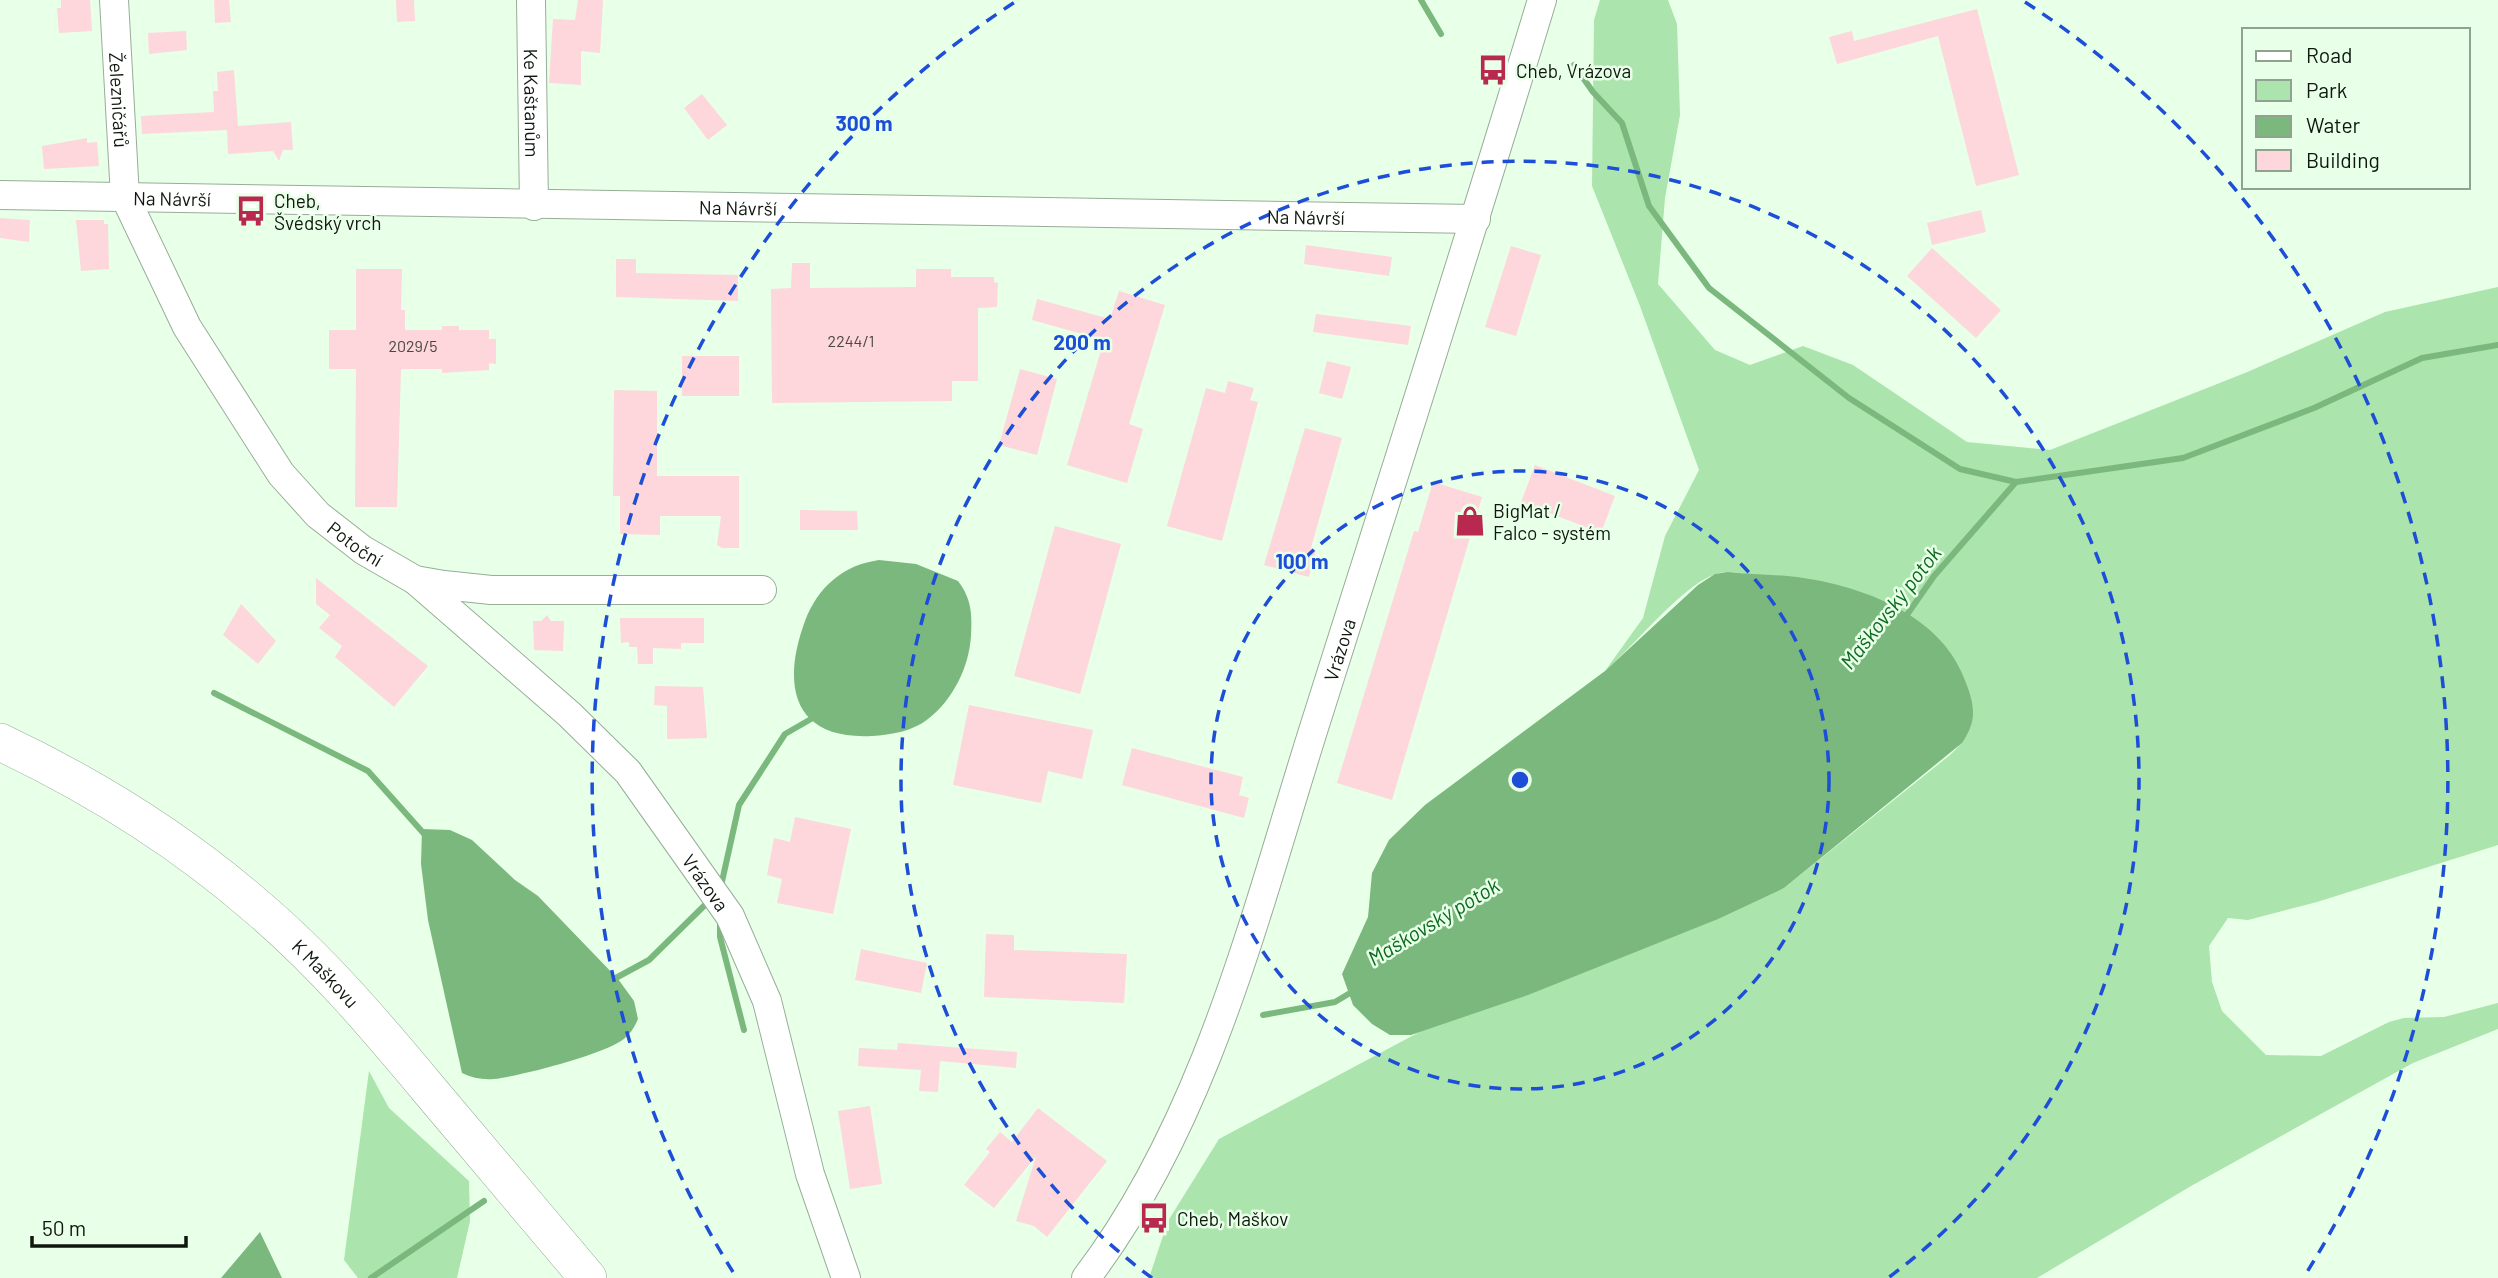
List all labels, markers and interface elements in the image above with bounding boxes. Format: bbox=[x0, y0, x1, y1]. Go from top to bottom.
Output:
legend bbox=[2242, 28, 2470, 189]
text: Road bbox=[2306, 42, 2352, 67]
street label: Ke Kaštanům bbox=[520, 48, 545, 157]
street label: Železničářů bbox=[105, 52, 134, 148]
bus stop icon: Cheb, Vrázova bbox=[1476, 53, 1510, 87]
place label: Cheb, Vrázova bbox=[1516, 59, 1631, 82]
text: Park bbox=[2306, 77, 2347, 102]
text: 300 m bbox=[835, 110, 893, 135]
text: Water bbox=[2306, 112, 2361, 137]
text: Building bbox=[2306, 147, 2380, 172]
street label: Na Návrší bbox=[133, 186, 211, 210]
place label: Cheb, Švédský vrch bbox=[274, 189, 381, 234]
bus stop icon: Cheb, Švédský vrch bbox=[234, 194, 268, 228]
street label: Na Návrší bbox=[699, 195, 777, 219]
street label: Na Návrší bbox=[1267, 204, 1345, 228]
text: 200 m bbox=[1053, 329, 1111, 354]
house number: 2244/1 bbox=[828, 331, 874, 350]
house number: 2029/5 bbox=[388, 336, 438, 355]
place label: BigMat / Falco - systém bbox=[1493, 499, 1611, 544]
shop icon: BigMat / Falco - systém bbox=[1453, 504, 1487, 538]
street label: Potoční bbox=[323, 516, 387, 571]
water label: Maškovský potok bbox=[1834, 540, 1946, 673]
text: 100 m bbox=[1275, 548, 1329, 573]
street label: Vrázova bbox=[1318, 615, 1360, 684]
centre of rings bbox=[1508, 768, 1532, 792]
street label: Vrázova bbox=[678, 849, 734, 915]
water label: Maškovský potok bbox=[1363, 871, 1504, 970]
street label: K Maškovu bbox=[288, 934, 364, 1012]
bus stop icon: Cheb, Maškov bbox=[1137, 1201, 1171, 1235]
scale bar bbox=[32, 1204, 186, 1248]
place label: Cheb, Maškov bbox=[1177, 1207, 1288, 1230]
text: 50 m bbox=[42, 1215, 86, 1240]

